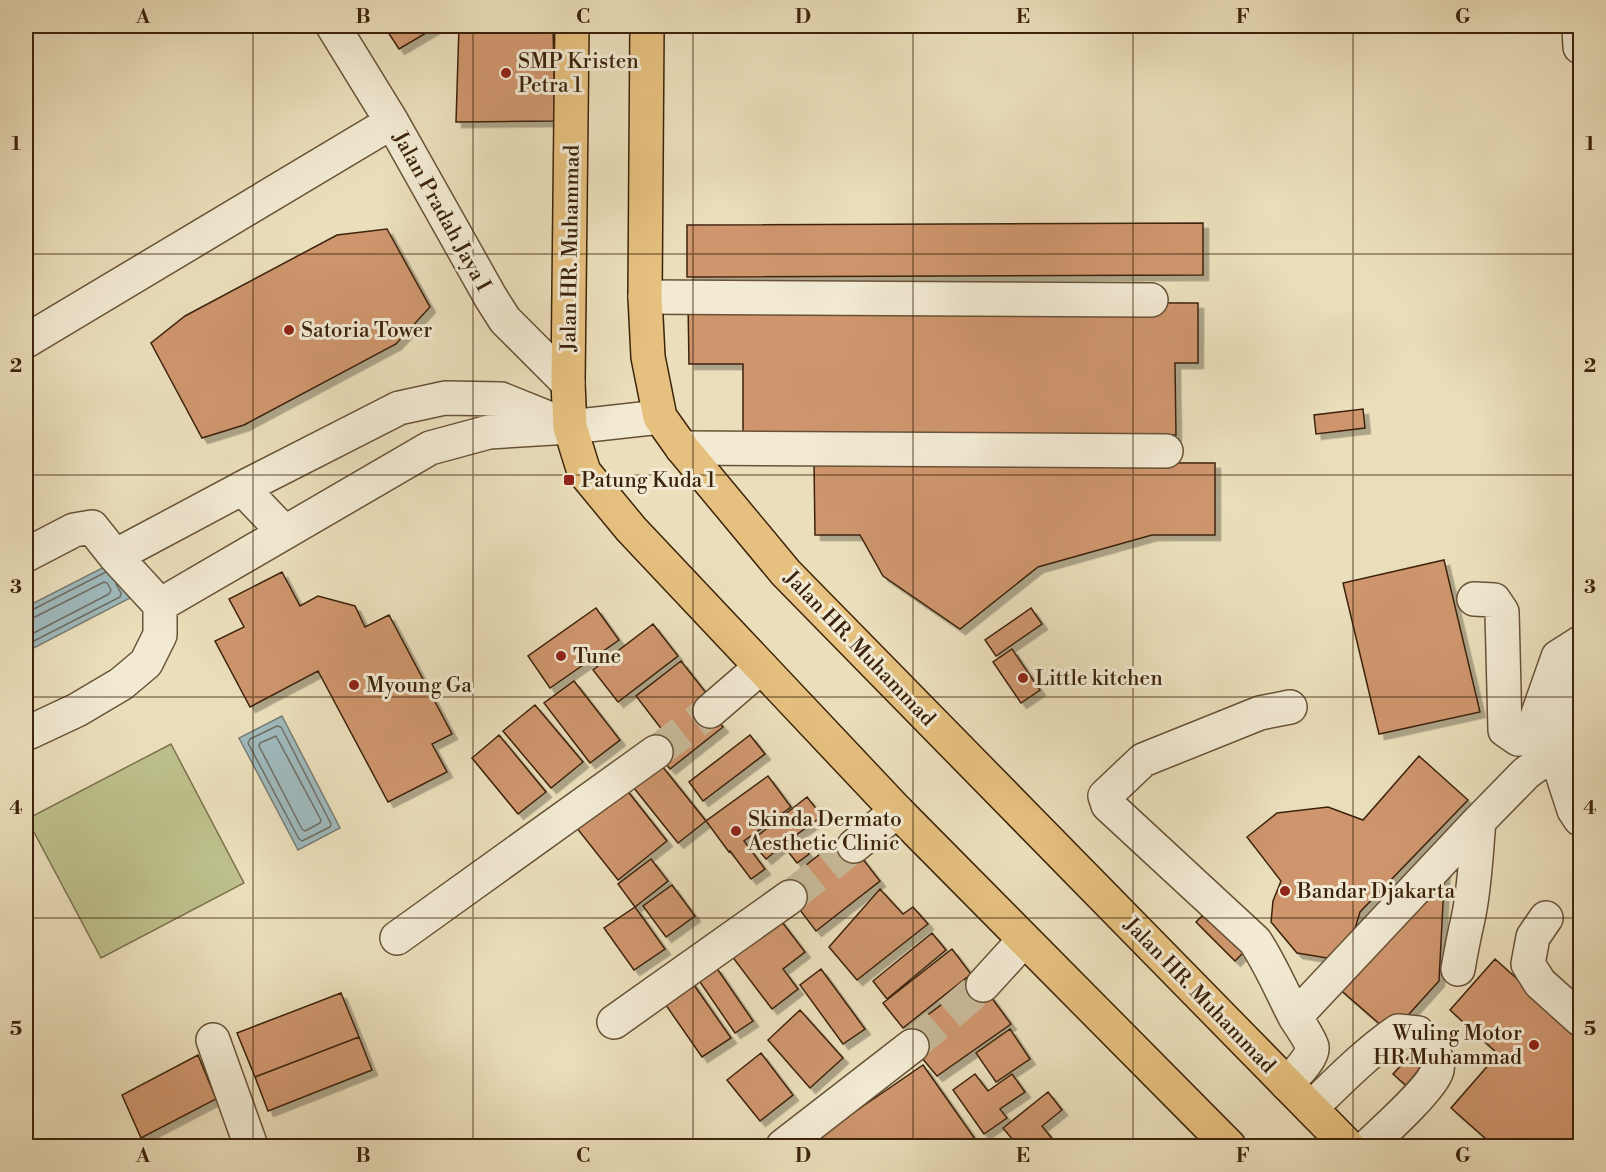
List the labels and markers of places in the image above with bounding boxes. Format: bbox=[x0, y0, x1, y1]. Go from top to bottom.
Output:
place label: SMP Kristen Petra 1 bbox=[518, 49, 639, 99]
marker: SMP Kristen Petra 1 bbox=[499, 66, 513, 80]
place label: Satoria Tower bbox=[301, 318, 432, 344]
marker: Satoria Tower bbox=[282, 323, 296, 337]
place label: Patung Kuda 1 bbox=[581, 468, 716, 494]
marker: Patung Kuda 1 bbox=[562, 473, 576, 487]
place label: Tune bbox=[573, 644, 621, 670]
marker: Tune bbox=[554, 649, 568, 663]
place label: Little kitchen bbox=[1035, 666, 1163, 692]
marker: Little kitchen bbox=[1016, 671, 1030, 685]
place label: Myoung Ga bbox=[366, 673, 472, 699]
marker: Myoung Ga bbox=[347, 678, 361, 692]
place label: Skinda Dermato Aesthetic Clinic bbox=[747, 807, 902, 857]
marker: Skinda Dermato Aesthetic Clinic bbox=[729, 824, 743, 838]
place label: Bandar Djakarta bbox=[1296, 879, 1455, 905]
marker: Bandar Djakarta bbox=[1278, 884, 1292, 898]
place label: Wuling Motor HR Muhammad bbox=[1373, 1021, 1522, 1071]
marker: Wuling Motor HR Muhammad bbox=[1527, 1038, 1541, 1052]

